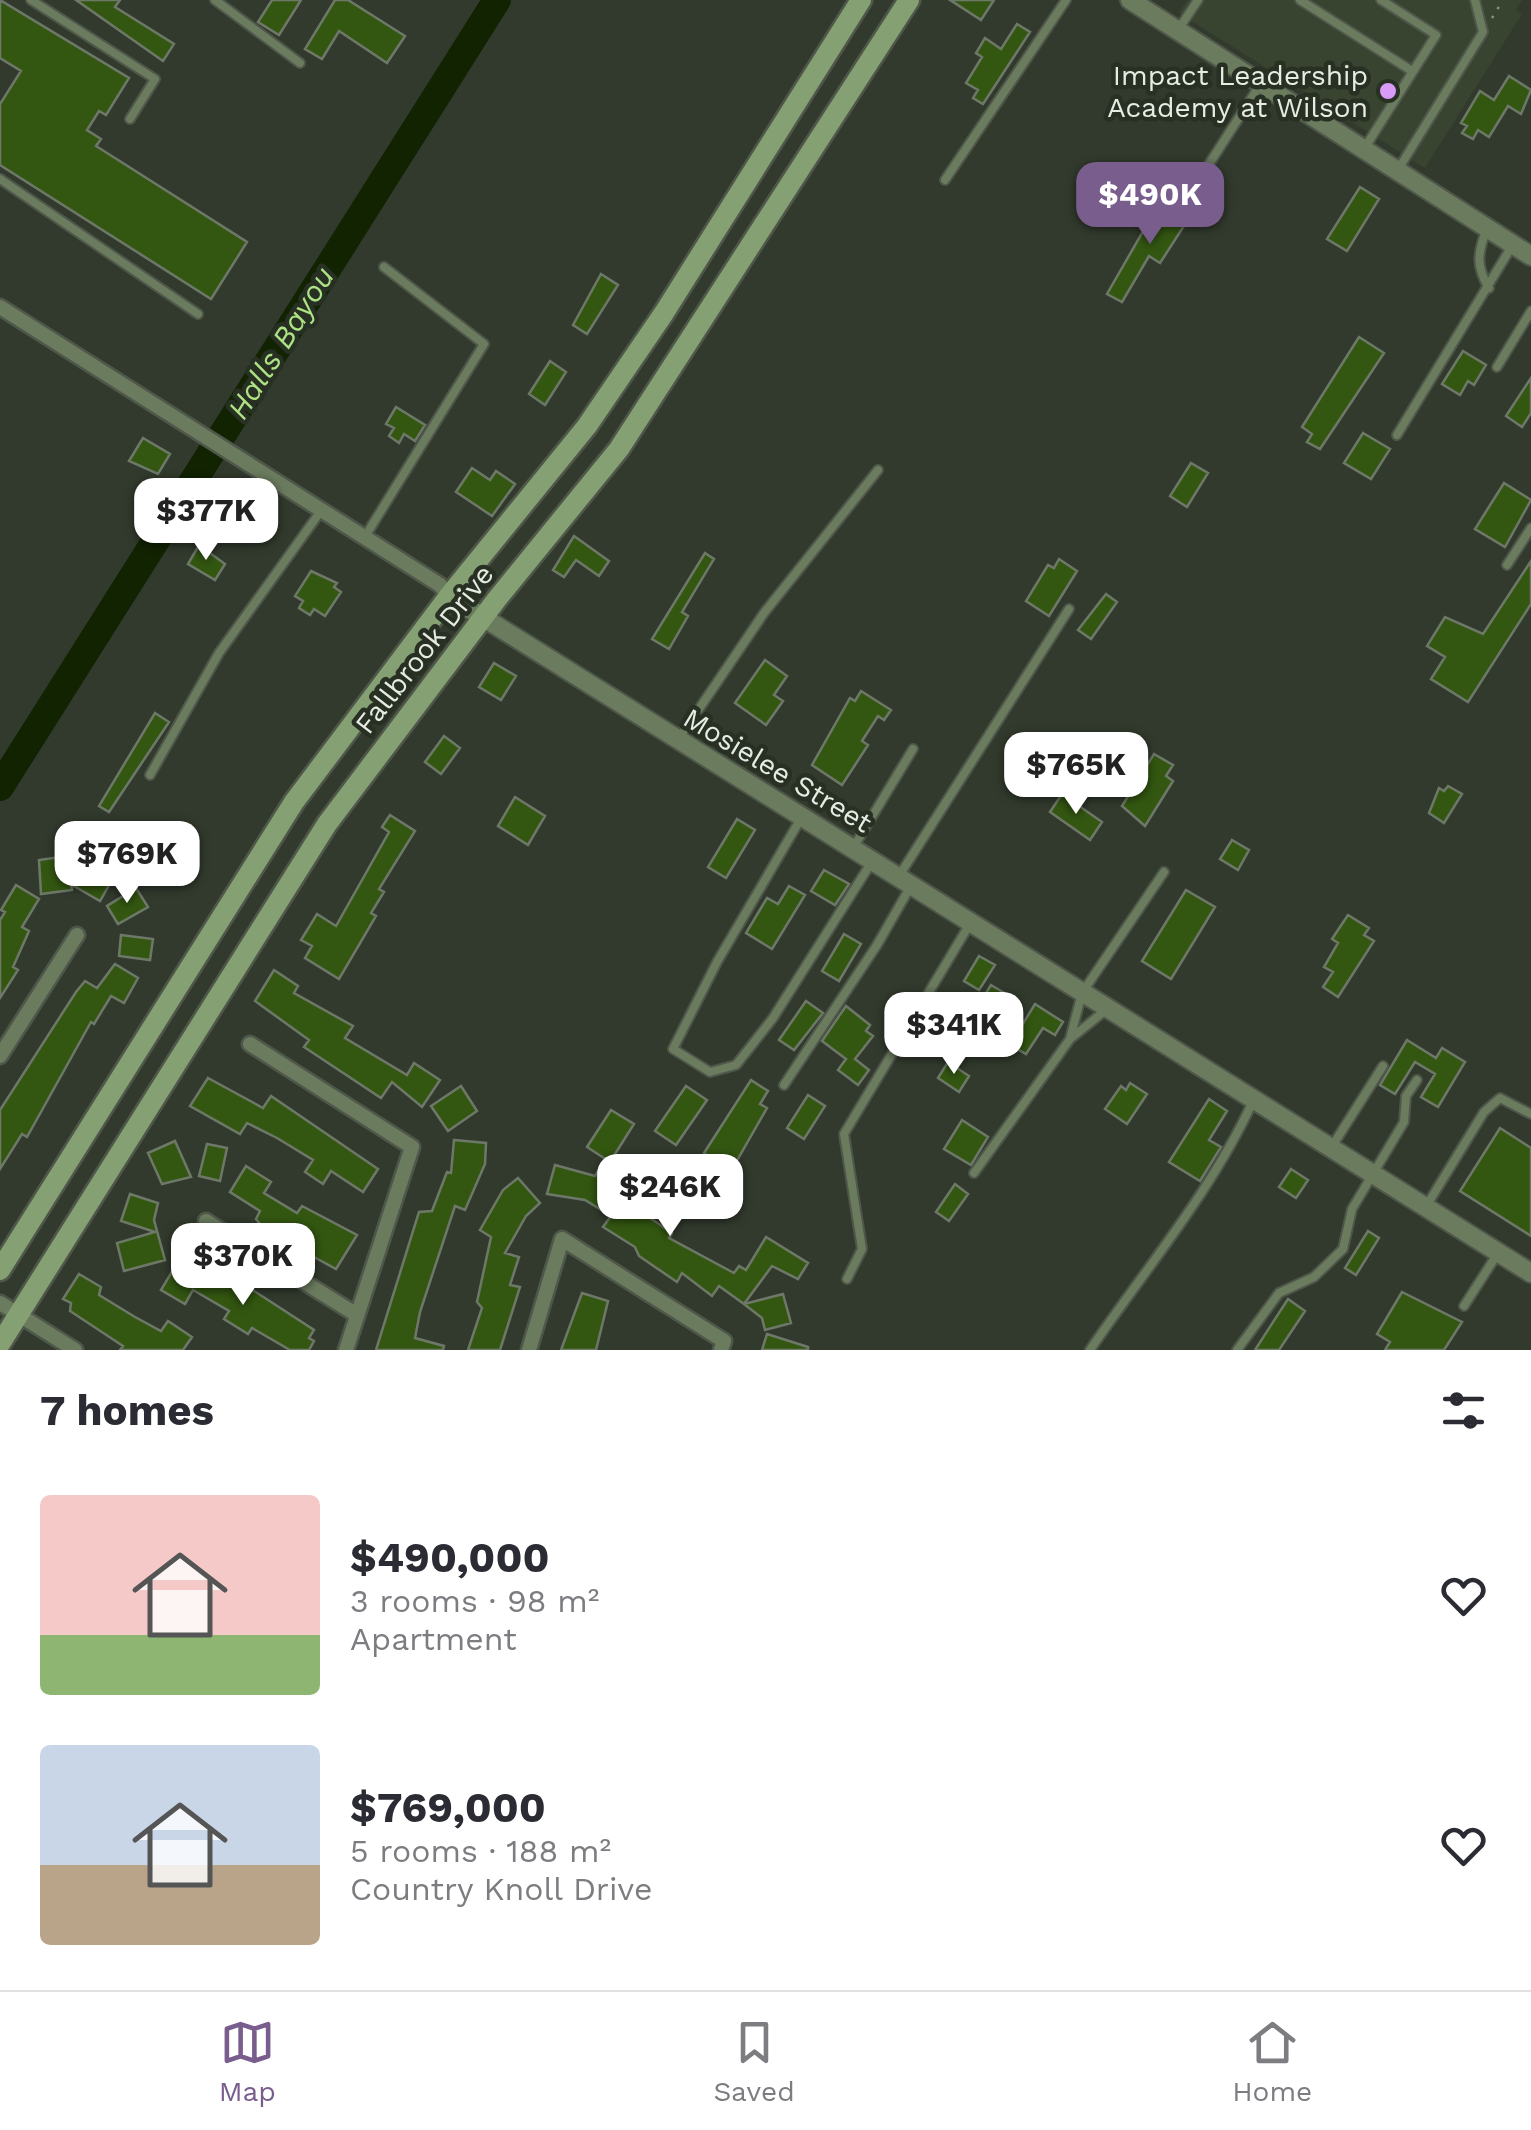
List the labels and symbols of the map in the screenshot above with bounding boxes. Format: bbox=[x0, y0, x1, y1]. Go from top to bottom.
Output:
place label: Impact Leadership Academy at Wilson bbox=[1107, 59, 1368, 124]
marker: Impact Leadership Academy at Wilson bbox=[1377, 80, 1399, 102]
pin: $490K bbox=[1080, 162, 1220, 247]
water label: Halls Bayou bbox=[220, 260, 341, 425]
pin: $377K bbox=[136, 478, 276, 563]
street label: Fallbrook Drive bbox=[348, 558, 501, 740]
street label: Mosielee Street bbox=[678, 701, 878, 840]
pin: $765K bbox=[1006, 732, 1146, 817]
pin: $769K bbox=[57, 821, 197, 906]
pin: $341K bbox=[884, 992, 1024, 1077]
pin: $246K bbox=[600, 1154, 740, 1239]
pin: $370K bbox=[173, 1223, 313, 1308]

